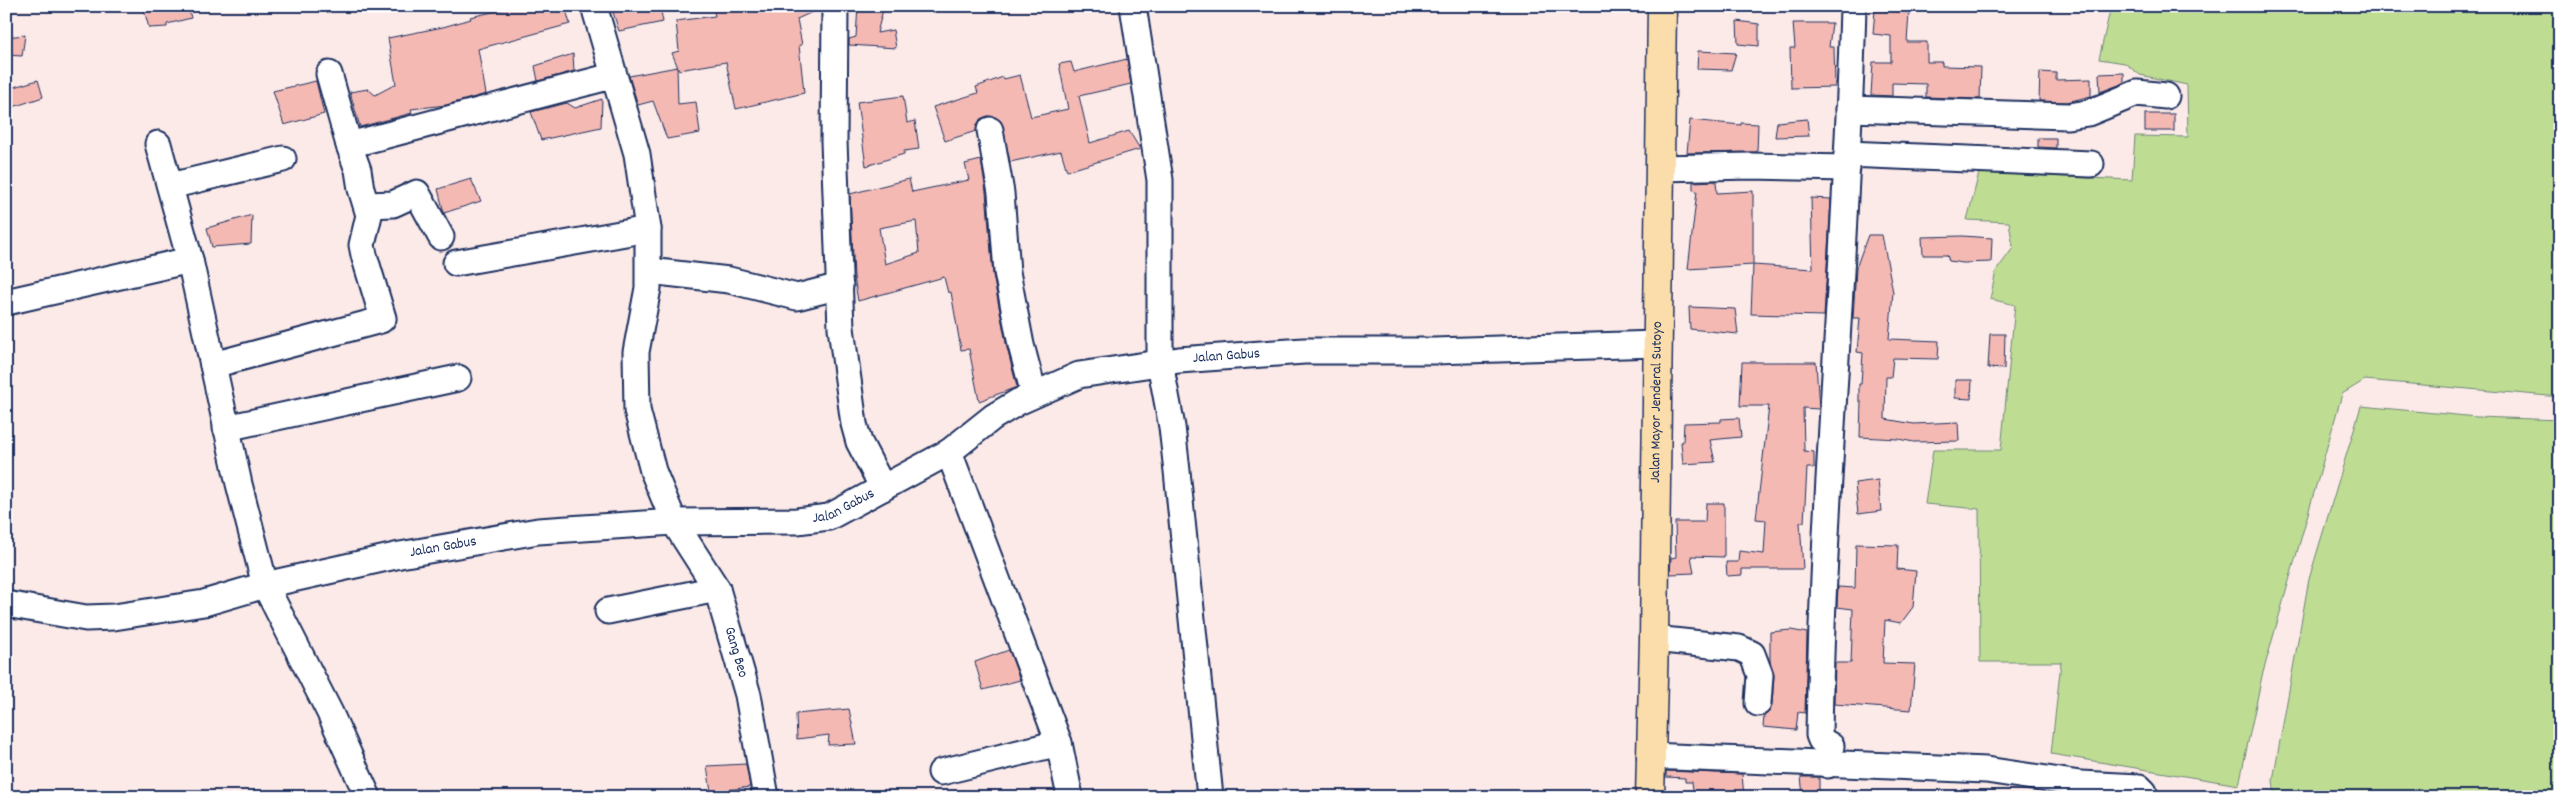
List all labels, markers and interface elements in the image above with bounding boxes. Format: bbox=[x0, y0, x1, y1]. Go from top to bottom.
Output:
street label: Jalan Mayor Jenderal Sutoyo bbox=[1645, 321, 1669, 483]
street label: Jalan Gabus bbox=[1192, 343, 1261, 370]
street label: Jalan Gabus bbox=[811, 483, 879, 530]
street label: Jalan Gabus bbox=[408, 531, 478, 564]
street label: Gang Beo bbox=[718, 624, 754, 681]

